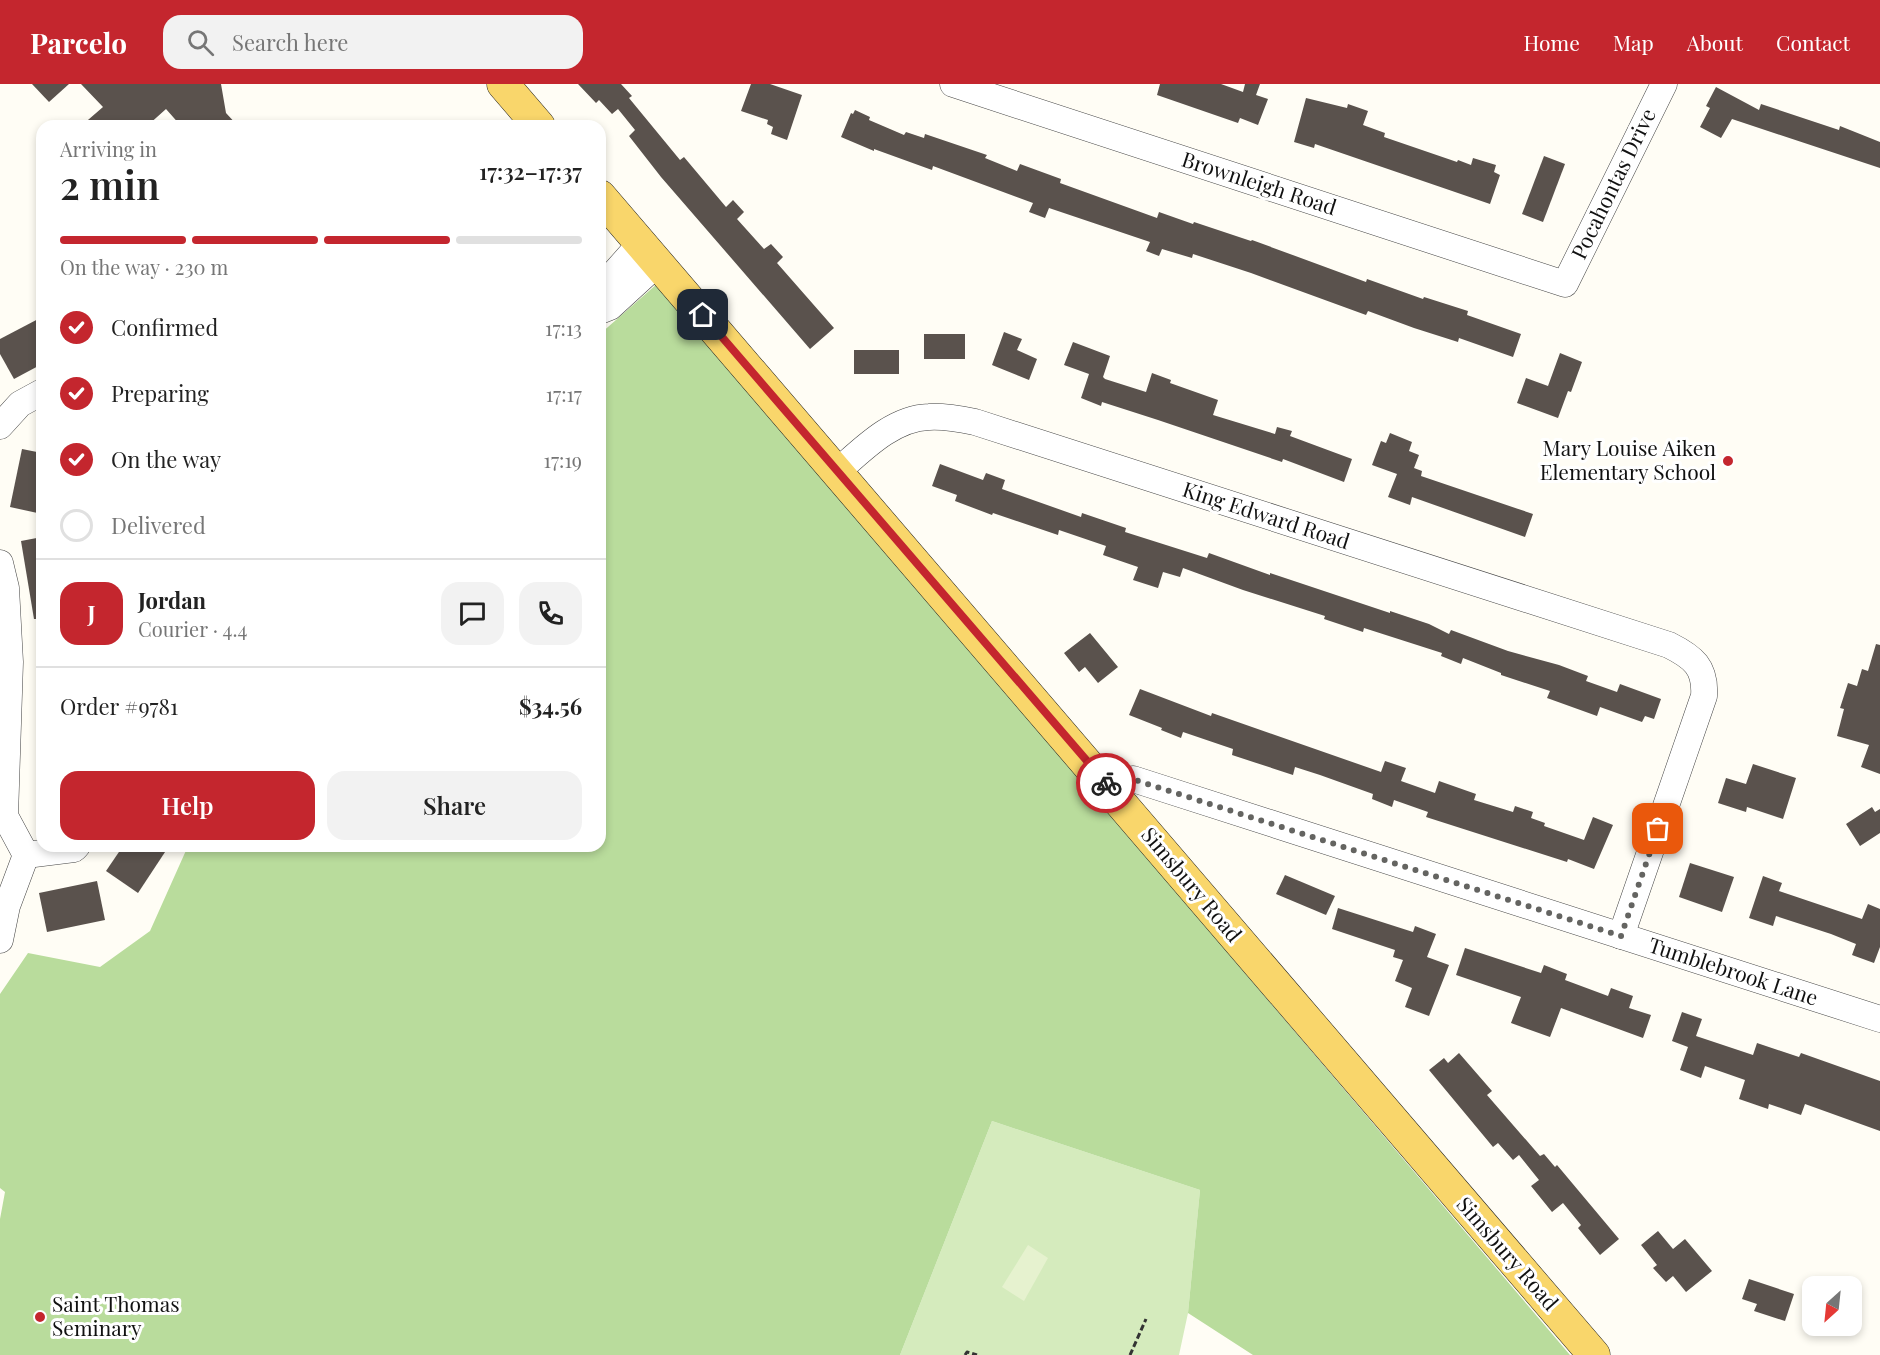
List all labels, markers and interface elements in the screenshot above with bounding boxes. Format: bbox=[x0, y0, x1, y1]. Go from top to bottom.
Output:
search box bbox=[163, 15, 583, 69]
text: Parcelo bbox=[30, 24, 127, 61]
icon: search bbox=[184, 26, 217, 59]
text: Search here bbox=[232, 27, 348, 57]
text: Home bbox=[1524, 28, 1580, 56]
text: Map bbox=[1613, 28, 1654, 56]
text: About bbox=[1687, 28, 1743, 56]
text: Contact bbox=[1776, 28, 1850, 56]
street label: Pocahontas Drive bbox=[1564, 103, 1661, 263]
text: Arriving in bbox=[60, 135, 157, 162]
street label: Brownleigh Road bbox=[1179, 144, 1341, 220]
text: 17:32–17:37 bbox=[479, 156, 582, 186]
text: 2 min bbox=[60, 158, 160, 210]
text: On the way · 230 m bbox=[60, 253, 228, 280]
pin bbox=[677, 289, 728, 340]
icon: home bbox=[686, 298, 719, 331]
icon: check bbox=[60, 311, 93, 344]
text: Confirmed bbox=[111, 312, 218, 342]
text: 17:13 bbox=[545, 314, 582, 341]
icon: check bbox=[60, 377, 93, 410]
text: Preparing bbox=[111, 378, 209, 408]
text: 17:17 bbox=[546, 380, 582, 407]
place label: Mary Louise Aiken Elementary School bbox=[1540, 433, 1716, 485]
icon: check bbox=[60, 443, 93, 476]
text: On the way bbox=[111, 444, 221, 474]
text: 17:19 bbox=[544, 446, 582, 473]
marker: Mary Louise Aiken Elementary School bbox=[1721, 454, 1735, 468]
street label: King Edward Road bbox=[1179, 474, 1354, 554]
text: Delivered bbox=[111, 510, 206, 540]
button: chat bbox=[441, 582, 504, 645]
button: phone bbox=[519, 582, 582, 645]
text: Jordan bbox=[138, 585, 206, 615]
text: J bbox=[87, 598, 96, 628]
text: Courier · 4.4 bbox=[138, 615, 247, 642]
text: Order #9781 bbox=[60, 691, 178, 721]
text: $34.56 bbox=[519, 691, 582, 721]
courier bbox=[1076, 753, 1136, 813]
icon: bike bbox=[1090, 767, 1123, 800]
button: Help bbox=[60, 771, 315, 840]
button: Share bbox=[327, 771, 582, 840]
pin bbox=[1632, 803, 1683, 854]
icon: bag bbox=[1641, 812, 1674, 845]
street label: Simsbury Road bbox=[1136, 820, 1249, 947]
street label: Tumblebrook Lane bbox=[1645, 930, 1822, 1011]
street label: Simsbury Road bbox=[1451, 1190, 1566, 1315]
north arrow bbox=[1802, 1276, 1862, 1336]
map controls bbox=[1802, 1276, 1862, 1336]
place label: Saint Thomas Seminary bbox=[52, 1289, 180, 1341]
marker: Saint Thomas Seminary bbox=[33, 1310, 47, 1324]

